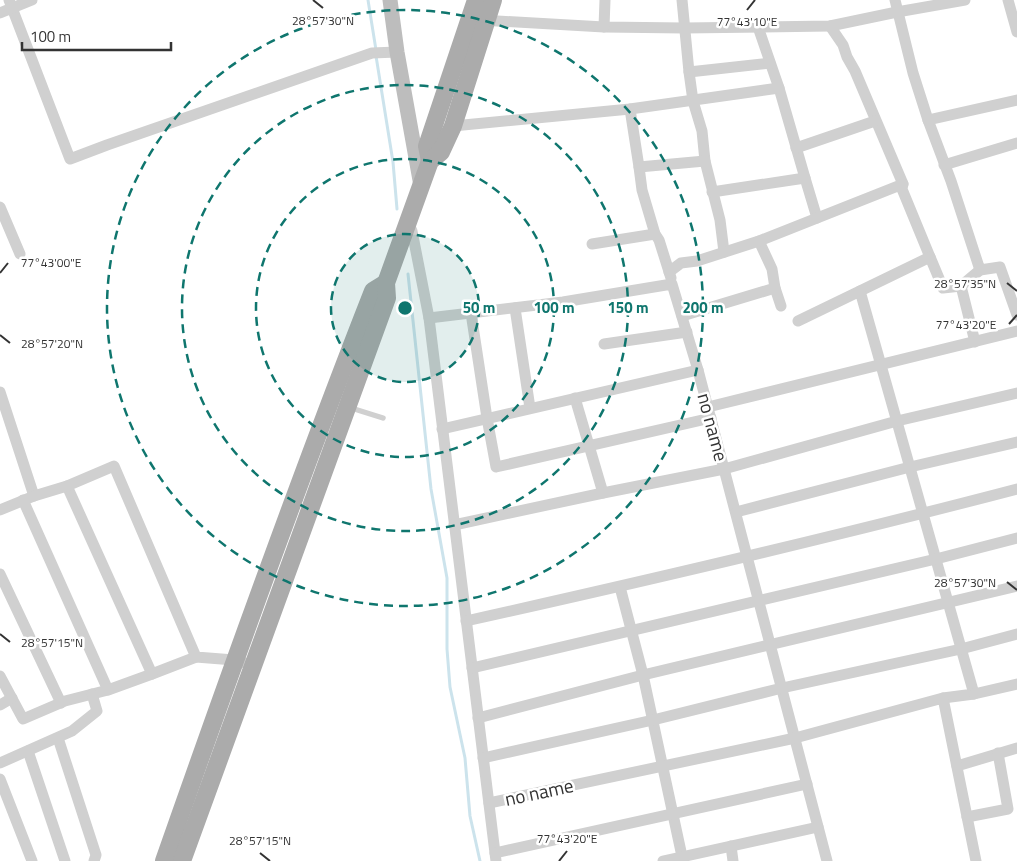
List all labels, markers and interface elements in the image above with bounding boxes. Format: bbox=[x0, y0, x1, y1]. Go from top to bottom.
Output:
text: 28°57'30"N bbox=[292, 11, 354, 30]
text: 77°43'10"E bbox=[717, 12, 778, 31]
scale bar bbox=[22, 20, 171, 52]
text: 100 m bbox=[30, 25, 71, 48]
text: 77°43'00"E bbox=[21, 253, 82, 272]
text: 28°57'35"N bbox=[934, 274, 996, 293]
text: 50 m bbox=[463, 296, 495, 319]
text: 100 m bbox=[533, 296, 575, 319]
text: 150 m bbox=[607, 296, 649, 319]
text: 200 m bbox=[682, 296, 724, 319]
centre of rings bbox=[396, 299, 414, 317]
text: 77°43'20"E bbox=[936, 315, 997, 334]
text: 28°57'20"N bbox=[21, 334, 83, 353]
street label: no name bbox=[690, 389, 736, 464]
text: 28°57'30"N bbox=[934, 573, 996, 592]
text: 28°57'15"N bbox=[21, 633, 83, 652]
street label: no name bbox=[502, 770, 576, 813]
text: 77°43'20"E bbox=[537, 829, 598, 848]
text: 28°57'15"N bbox=[229, 831, 291, 850]

